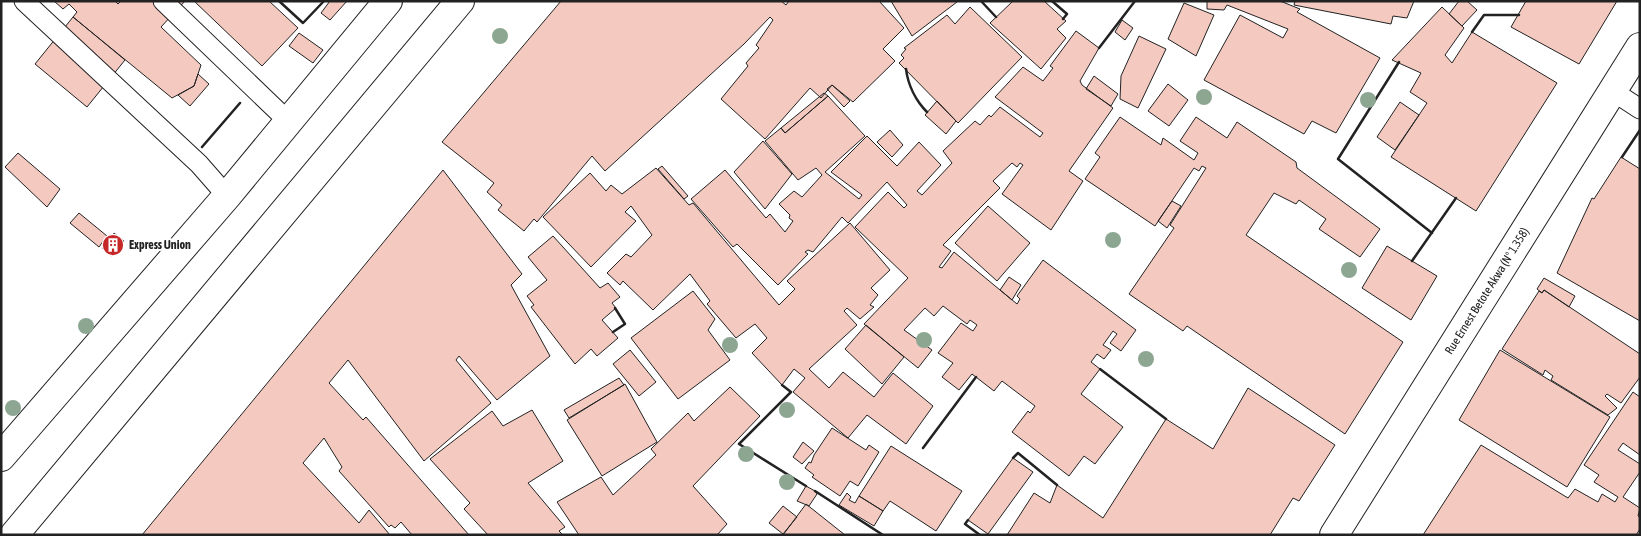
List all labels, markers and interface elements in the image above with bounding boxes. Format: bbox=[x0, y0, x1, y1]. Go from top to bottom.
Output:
street label: Rue Ernest Betote Akwa (N° 1.358) bbox=[1442, 225, 1532, 357]
building icon: Express Union bbox=[101, 233, 125, 257]
place label: Express Union bbox=[129, 238, 191, 252]

